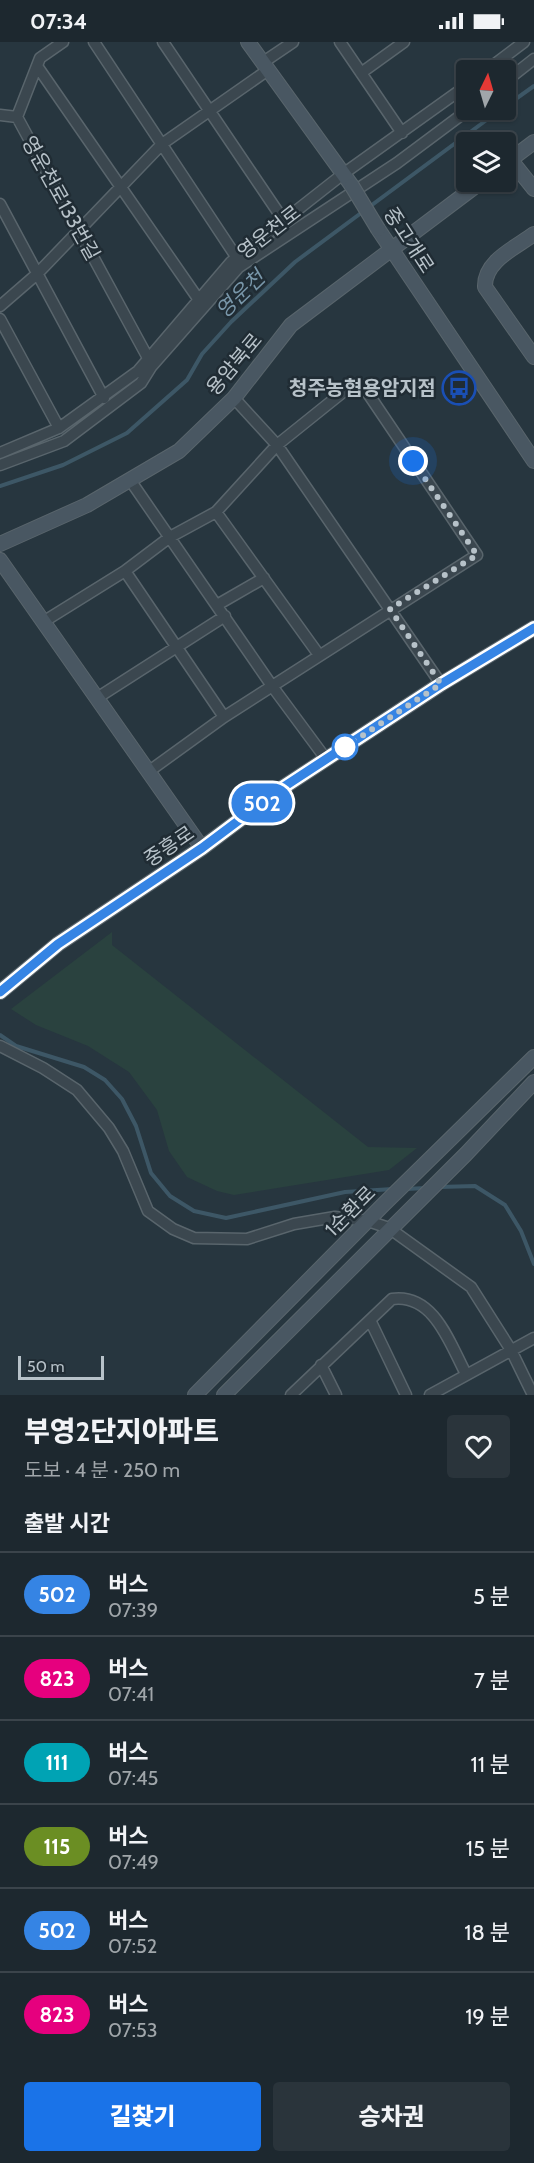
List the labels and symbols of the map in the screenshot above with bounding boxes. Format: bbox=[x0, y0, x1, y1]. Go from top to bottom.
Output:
north arrow bbox=[456, 60, 516, 120]
street label: 영운천로133번길 bbox=[17, 132, 105, 264]
street label: 영운천로 bbox=[233, 200, 305, 264]
street label: 중고개로 bbox=[379, 203, 439, 277]
water label: 영운천 bbox=[210, 263, 271, 323]
street label: 용암북로 bbox=[201, 328, 267, 400]
bus stop icon: 청주농협용암지점 bbox=[441, 370, 477, 406]
place label: 청주농협용암지점 bbox=[289, 376, 436, 400]
your location bbox=[398, 446, 428, 476]
unlabelled marker bbox=[332, 734, 358, 760]
line badge: 502 bbox=[228, 784, 296, 822]
street label: 중흥로 bbox=[139, 821, 199, 871]
street label: 1순환로 bbox=[320, 1181, 380, 1241]
scale bar bbox=[18, 1353, 104, 1380]

